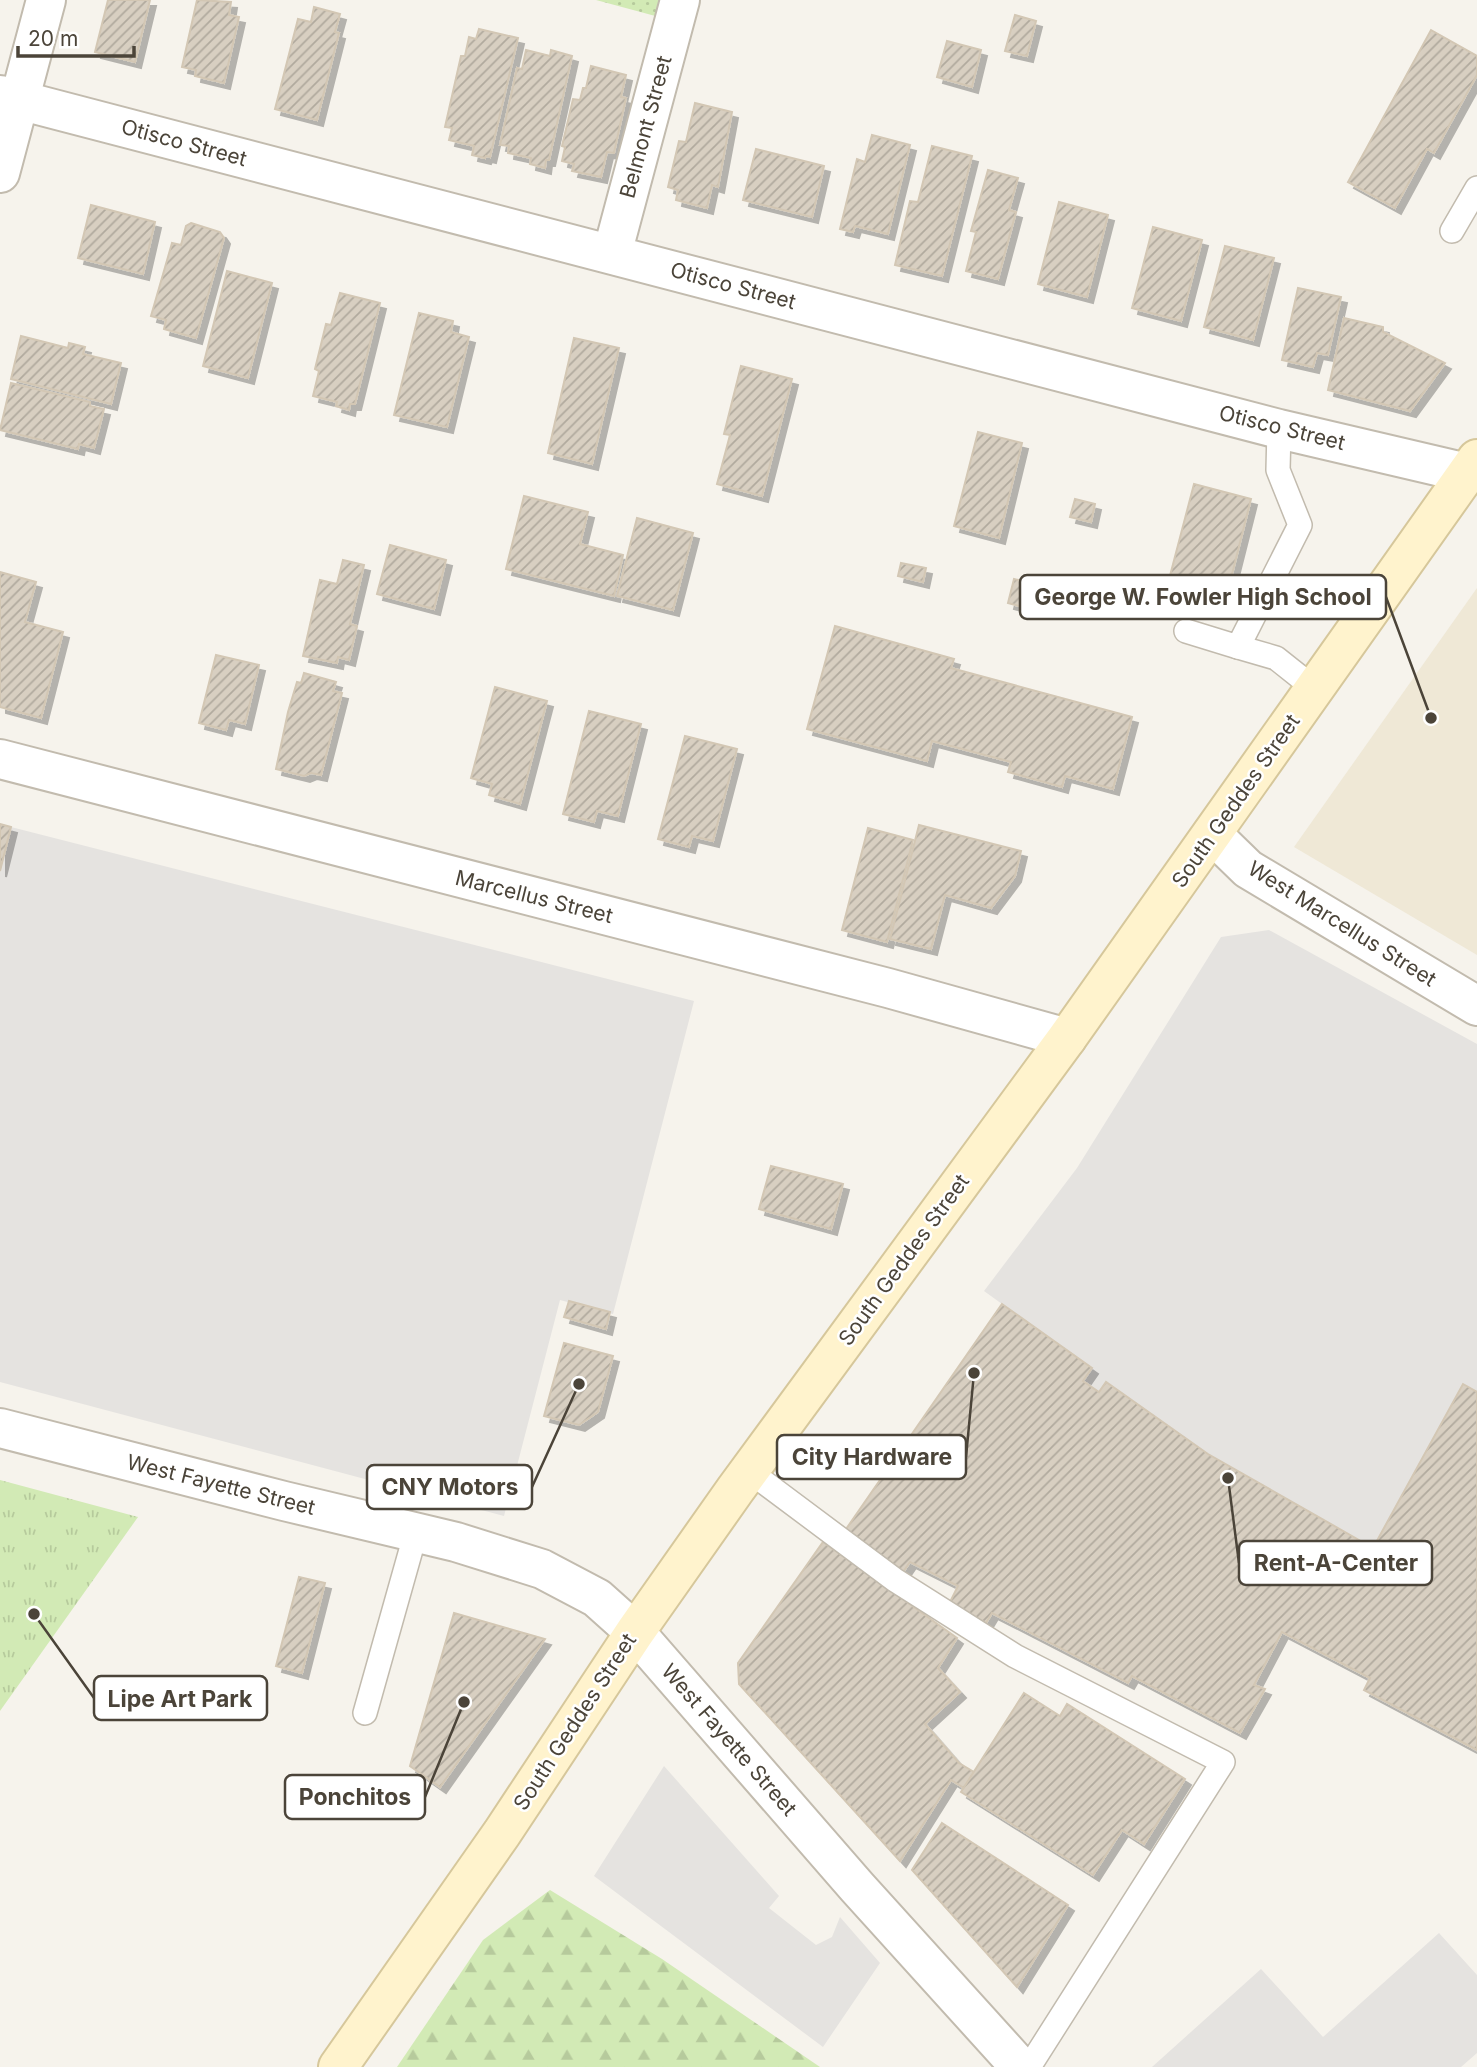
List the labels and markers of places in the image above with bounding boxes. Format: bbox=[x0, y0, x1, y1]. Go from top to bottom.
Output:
callout: George W. Fowler High School bbox=[1020, 575, 1386, 619]
callout: City Hardware bbox=[777, 1435, 966, 1479]
callout: CNY Motors bbox=[367, 1465, 532, 1509]
callout: Rent-A-Center bbox=[1239, 1541, 1432, 1585]
callout: Lipe Art Park bbox=[94, 1676, 267, 1720]
callout: Ponchitos bbox=[285, 1775, 425, 1819]

